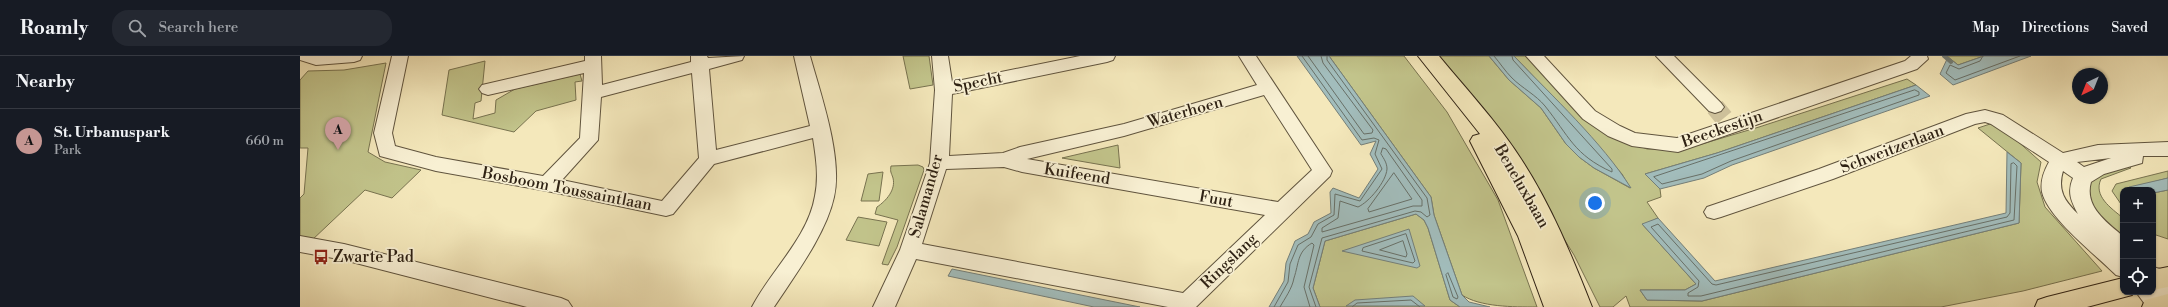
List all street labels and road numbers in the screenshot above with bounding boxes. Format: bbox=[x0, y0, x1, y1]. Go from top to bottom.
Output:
street label: Specht bbox=[952, 67, 1005, 97]
street label: Waterhoen bbox=[1144, 92, 1226, 133]
street label: Beeckestijn bbox=[1678, 106, 1766, 153]
street label: Schweitzerlaan bbox=[1837, 120, 1947, 178]
street label: Beneluxbaan bbox=[1489, 140, 1554, 232]
street label: Salamander bbox=[905, 152, 947, 240]
street label: Kuifeend bbox=[1043, 159, 1111, 189]
street label: Bosboom Toussaintlaan bbox=[479, 163, 654, 215]
street label: Fuut bbox=[1197, 186, 1235, 212]
street label: Ringslang bbox=[1196, 228, 1262, 293]

